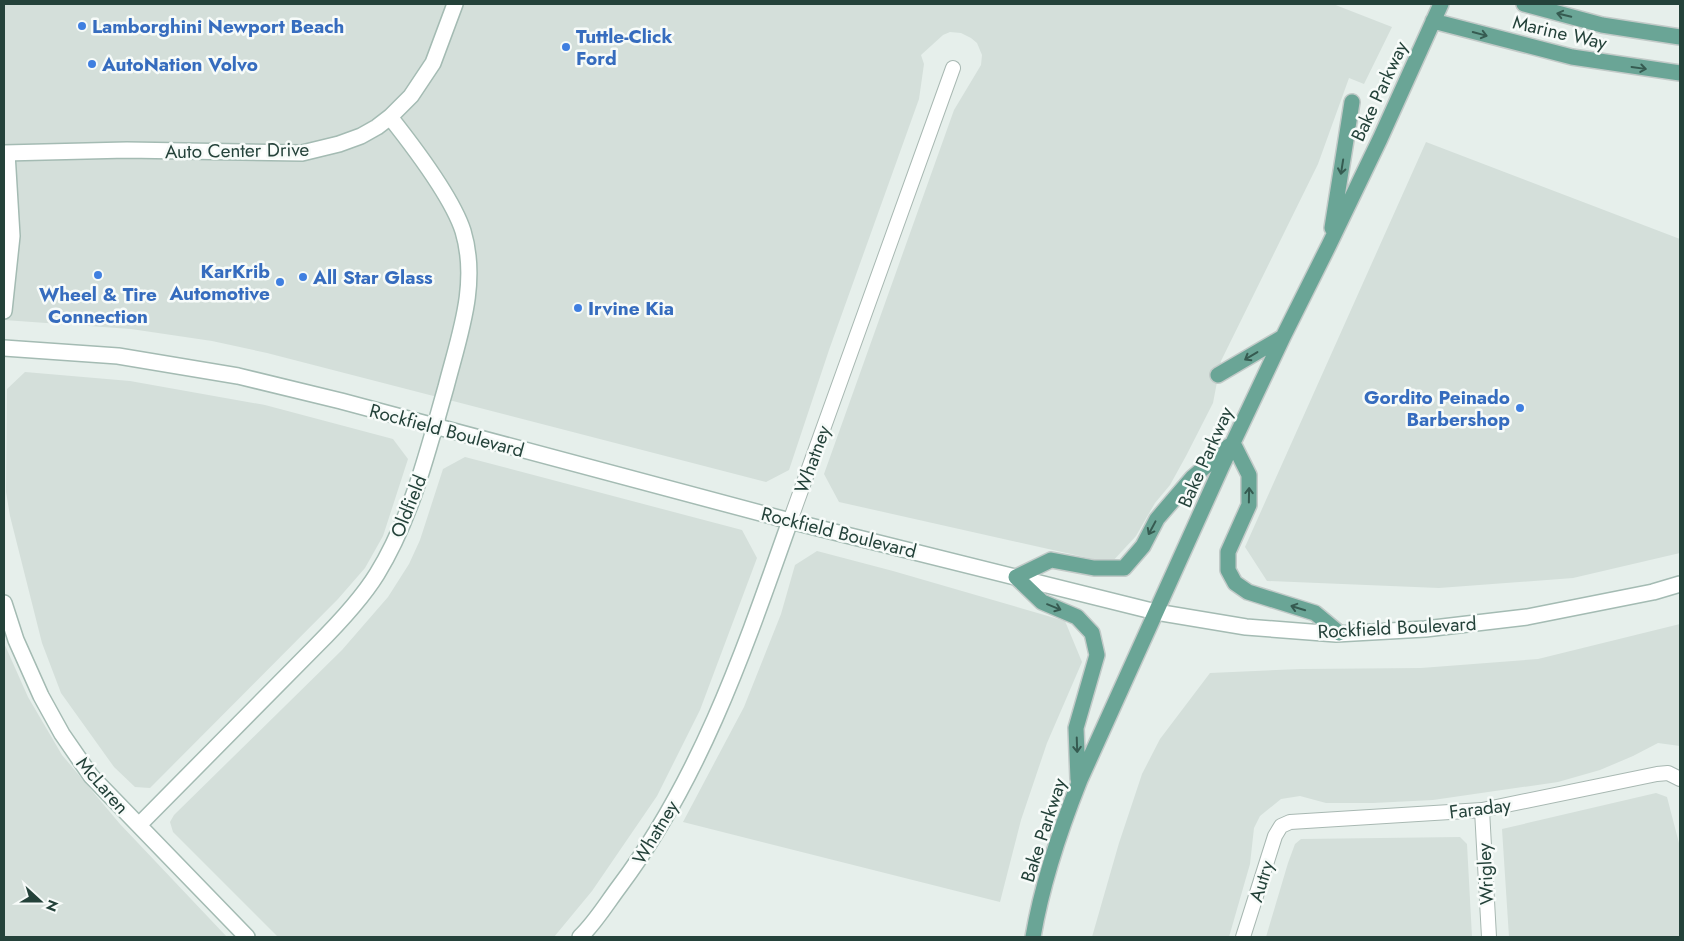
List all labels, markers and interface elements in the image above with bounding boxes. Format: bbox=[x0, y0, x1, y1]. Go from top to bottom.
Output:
street label: Marine Way bbox=[1510, 9, 1610, 57]
one-way arrow bbox=[1556, 10, 1572, 19]
place label: Lamborghini Newport Beach bbox=[92, 13, 344, 40]
marker: Lamborghini Newport Beach bbox=[76, 20, 88, 32]
place label: Tuttle-Click Ford bbox=[576, 23, 672, 72]
one-way arrow bbox=[1472, 29, 1488, 39]
street label: Bake Parkway bbox=[1344, 36, 1415, 146]
marker: Tuttle-Click Ford bbox=[560, 41, 572, 53]
place label: AutoNation Volvo bbox=[101, 51, 258, 78]
marker: AutoNation Volvo bbox=[86, 58, 98, 70]
one-way arrow bbox=[1631, 63, 1647, 73]
street label: Auto Center Drive bbox=[165, 136, 310, 165]
one-way arrow bbox=[1336, 159, 1346, 175]
place label: KarKrib Automotive bbox=[169, 258, 270, 307]
place label: All Star Glass bbox=[312, 264, 433, 291]
marker: Wheel & Tire Connection bbox=[92, 269, 104, 281]
marker: All Star Glass bbox=[297, 271, 309, 283]
marker: KarKrib Automotive bbox=[274, 276, 286, 288]
place label: Wheel & Tire Connection bbox=[39, 281, 157, 330]
place label: Irvine Kia bbox=[588, 295, 674, 322]
marker: Irvine Kia bbox=[572, 302, 584, 314]
one-way arrow bbox=[1244, 351, 1258, 361]
place label: Gordito Peinado Barbershop bbox=[1364, 384, 1510, 433]
street label: Rockfield Boulevard bbox=[366, 397, 527, 464]
street label: Bake Parkway bbox=[1171, 402, 1240, 512]
marker: Gordito Peinado Barbershop bbox=[1514, 402, 1526, 414]
street label: Whatney bbox=[788, 421, 837, 497]
street label: Oldfield bbox=[384, 471, 433, 542]
one-way arrow bbox=[1244, 488, 1254, 504]
street label: Rockfield Boulevard bbox=[758, 500, 919, 565]
one-way arrow bbox=[1147, 520, 1156, 535]
one-way arrow bbox=[1046, 603, 1061, 613]
one-way arrow bbox=[1290, 603, 1306, 613]
street label: Rockfield Boulevard bbox=[1317, 610, 1477, 645]
one-way arrow bbox=[1072, 736, 1082, 753]
street label: McLaren bbox=[70, 751, 135, 820]
street label: Bake Parkway bbox=[1014, 774, 1073, 886]
street label: Faraday bbox=[1448, 791, 1513, 826]
street label: Whatney bbox=[626, 795, 685, 869]
street label: Wrigley bbox=[1470, 842, 1501, 906]
street label: Autry bbox=[1242, 856, 1281, 905]
north arrow bbox=[15, 876, 65, 926]
text: N bbox=[41, 897, 63, 914]

